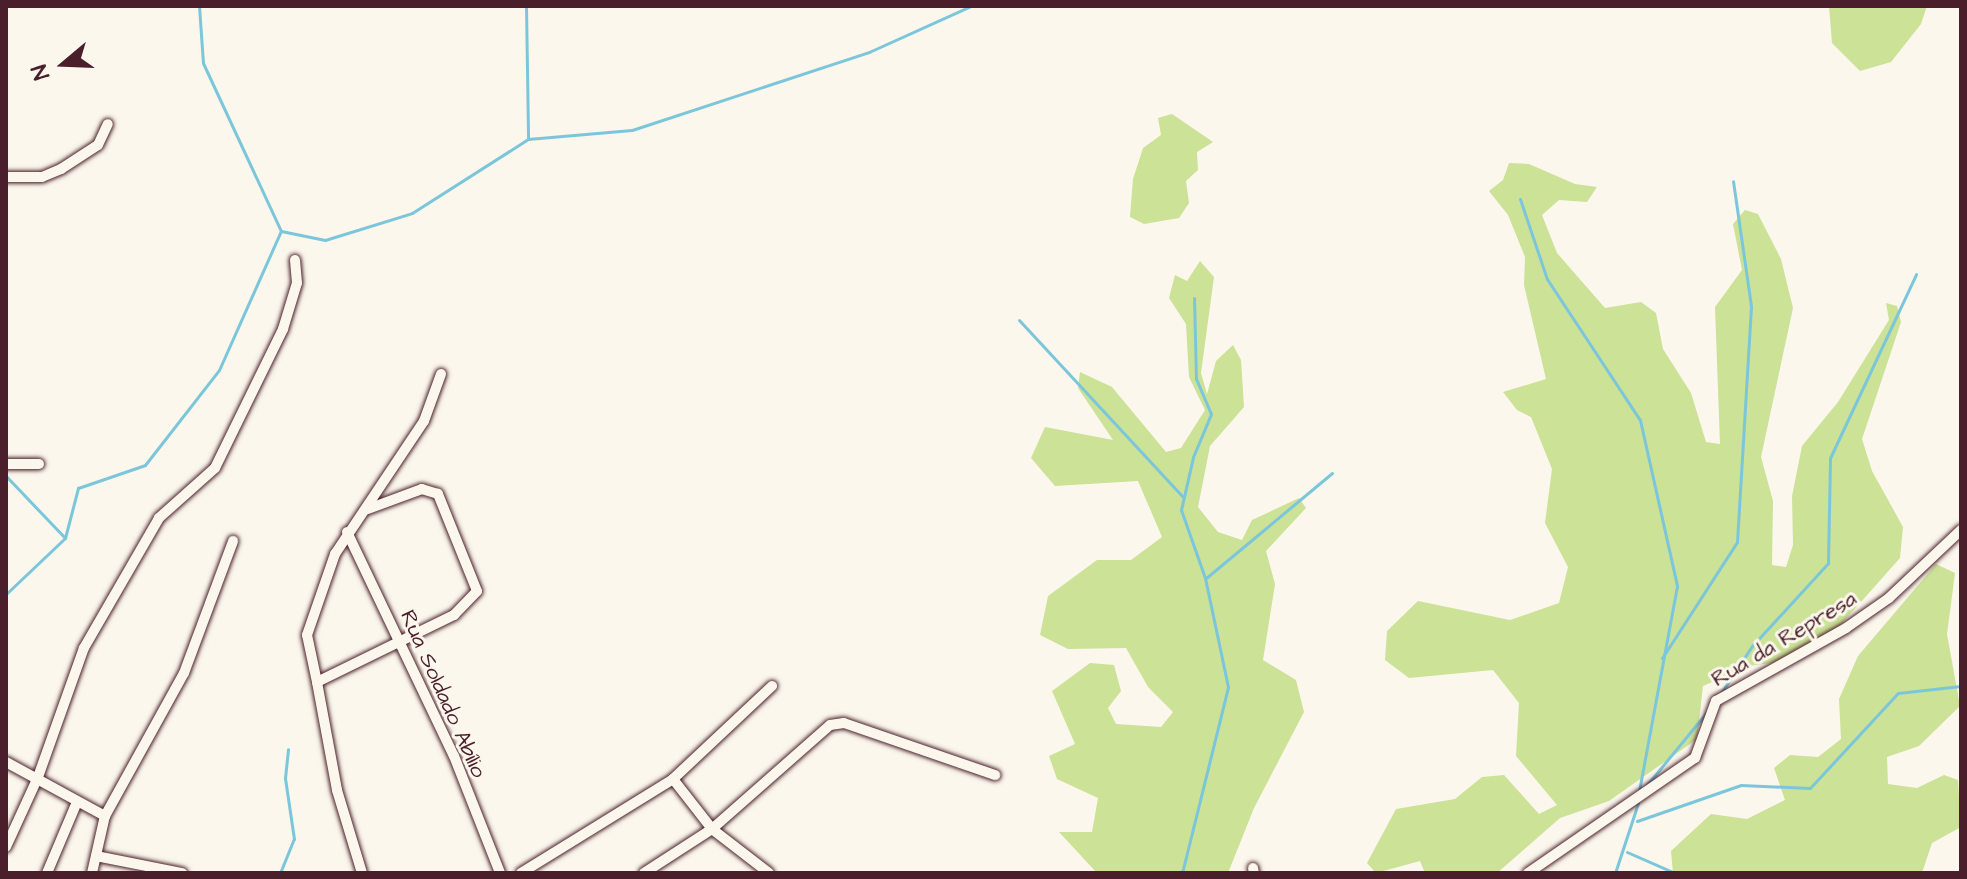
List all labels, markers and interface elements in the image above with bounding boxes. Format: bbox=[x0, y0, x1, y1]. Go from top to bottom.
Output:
north arrow bbox=[24, 24, 104, 104]
text: N bbox=[24, 60, 58, 84]
street label: Rua da Represa bbox=[1707, 585, 1861, 693]
street label: Rua Soldado Abílio bbox=[394, 606, 492, 782]

